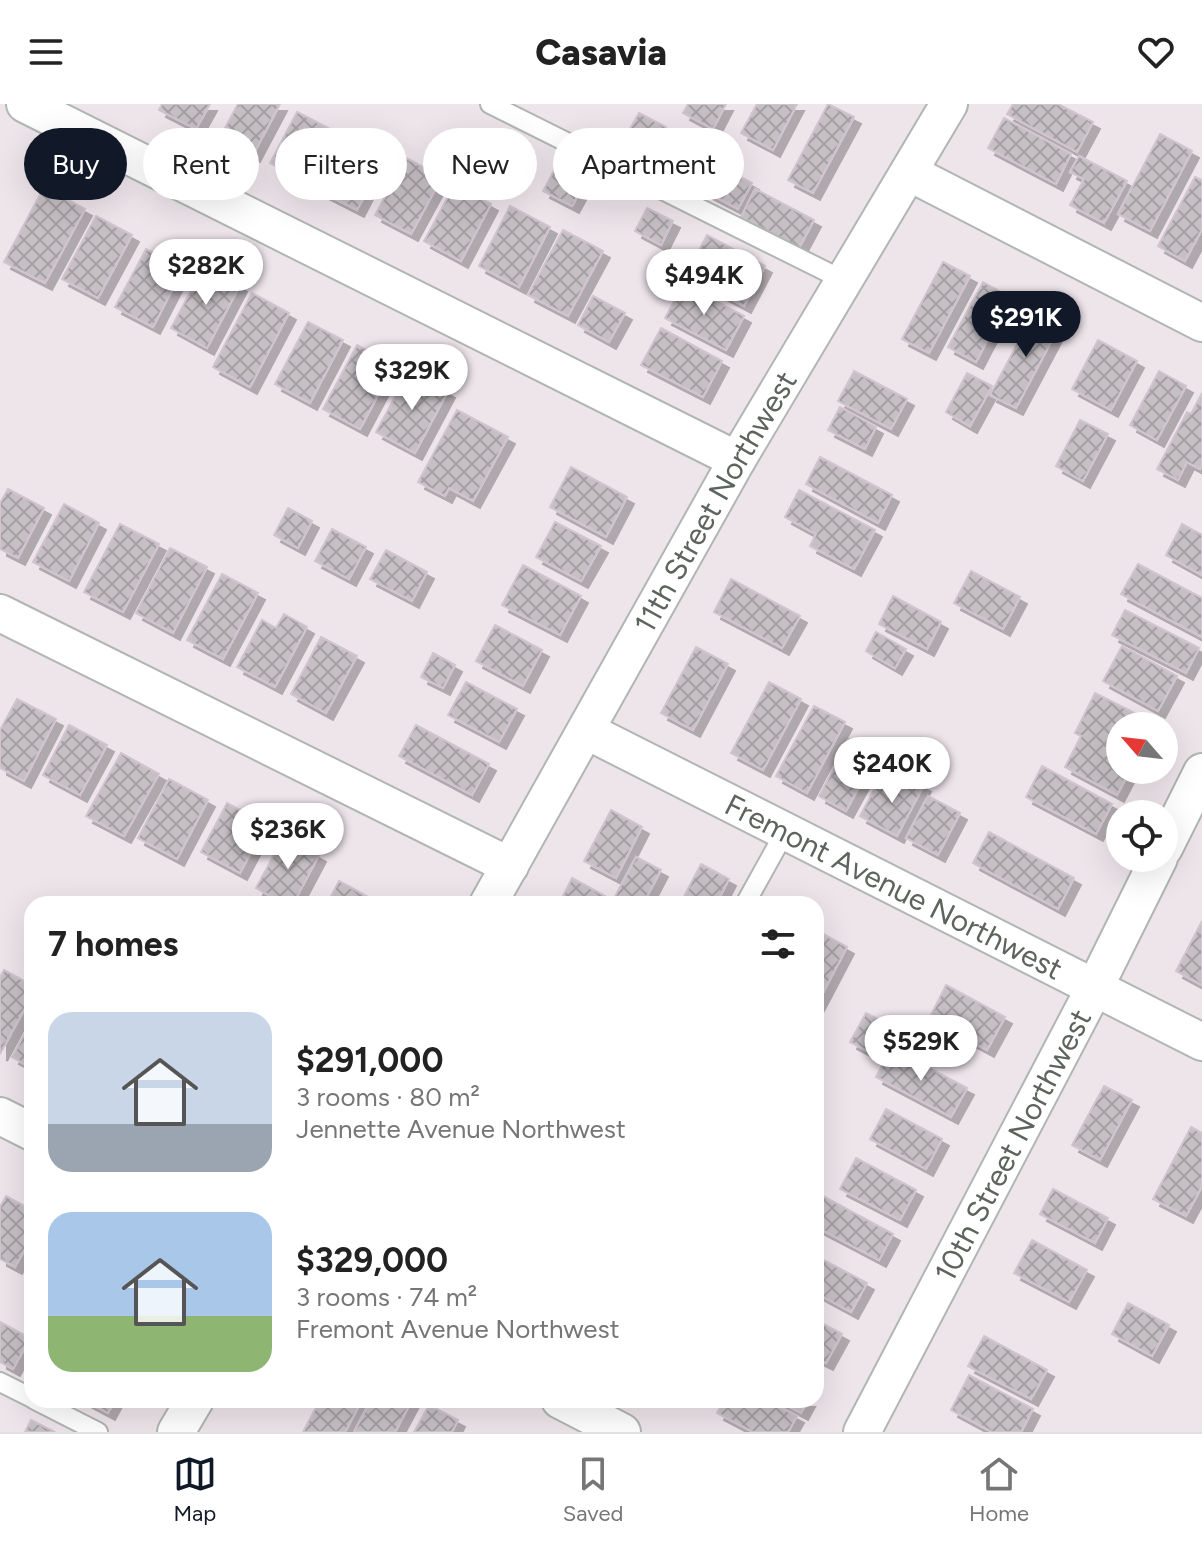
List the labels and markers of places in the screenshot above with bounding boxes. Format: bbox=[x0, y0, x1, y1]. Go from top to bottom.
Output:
pin: $282K bbox=[150, 239, 262, 307]
pin: $494K bbox=[648, 249, 760, 317]
pin: $291K bbox=[970, 291, 1082, 359]
pin: $329K bbox=[356, 344, 468, 412]
pin: $240K bbox=[836, 737, 948, 805]
pin: $236K bbox=[232, 803, 344, 871]
pin: $529K bbox=[865, 1015, 977, 1083]

